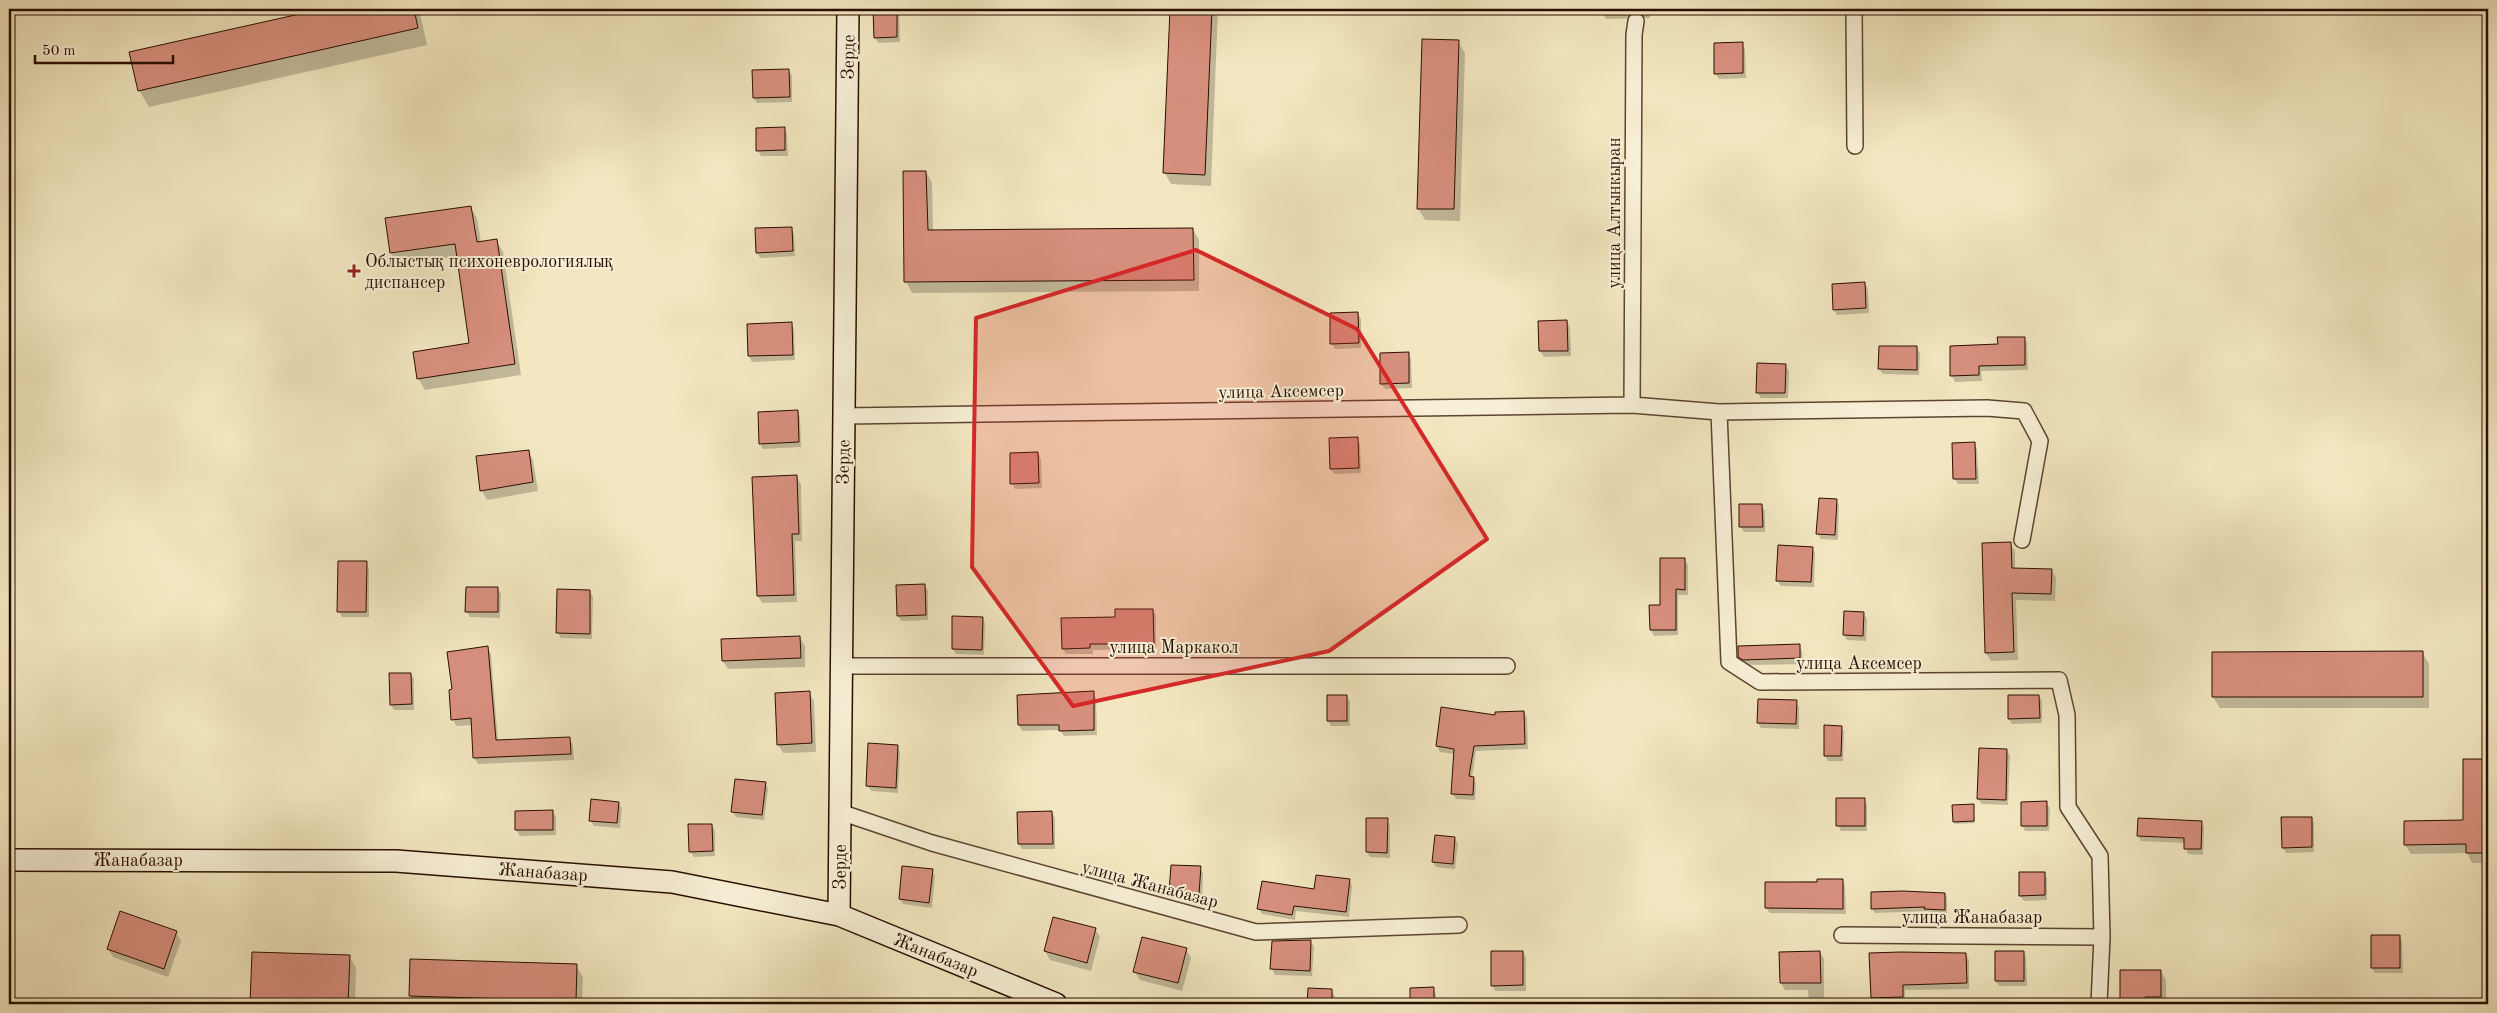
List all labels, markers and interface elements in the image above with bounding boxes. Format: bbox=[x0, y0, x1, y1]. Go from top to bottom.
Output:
scale bar bbox=[35, 32, 172, 64]
street label: Зерде bbox=[840, 34, 858, 80]
text: 50 m bbox=[42, 44, 76, 59]
street label: улица Алтынкыран bbox=[1606, 137, 1624, 289]
place label: Облыстық психоневрологиялық диспансер bbox=[365, 253, 613, 292]
marker: Облыстық психоневрологиялық диспансер bbox=[347, 264, 361, 278]
street label: улица Аксемсер bbox=[1218, 382, 1344, 402]
street label: Зерде bbox=[835, 439, 853, 485]
street label: улица Маркакол bbox=[1109, 639, 1239, 657]
street label: улица Аксемсер bbox=[1796, 655, 1922, 673]
street label: Зерде bbox=[832, 844, 850, 890]
street label: Жанабазар bbox=[93, 852, 183, 870]
street label: улица Жанабазар bbox=[1079, 858, 1220, 912]
street label: Жанабазар bbox=[498, 861, 588, 885]
street label: улица Жанабазар bbox=[1902, 909, 2042, 927]
street label: Жанабазар bbox=[891, 931, 981, 981]

